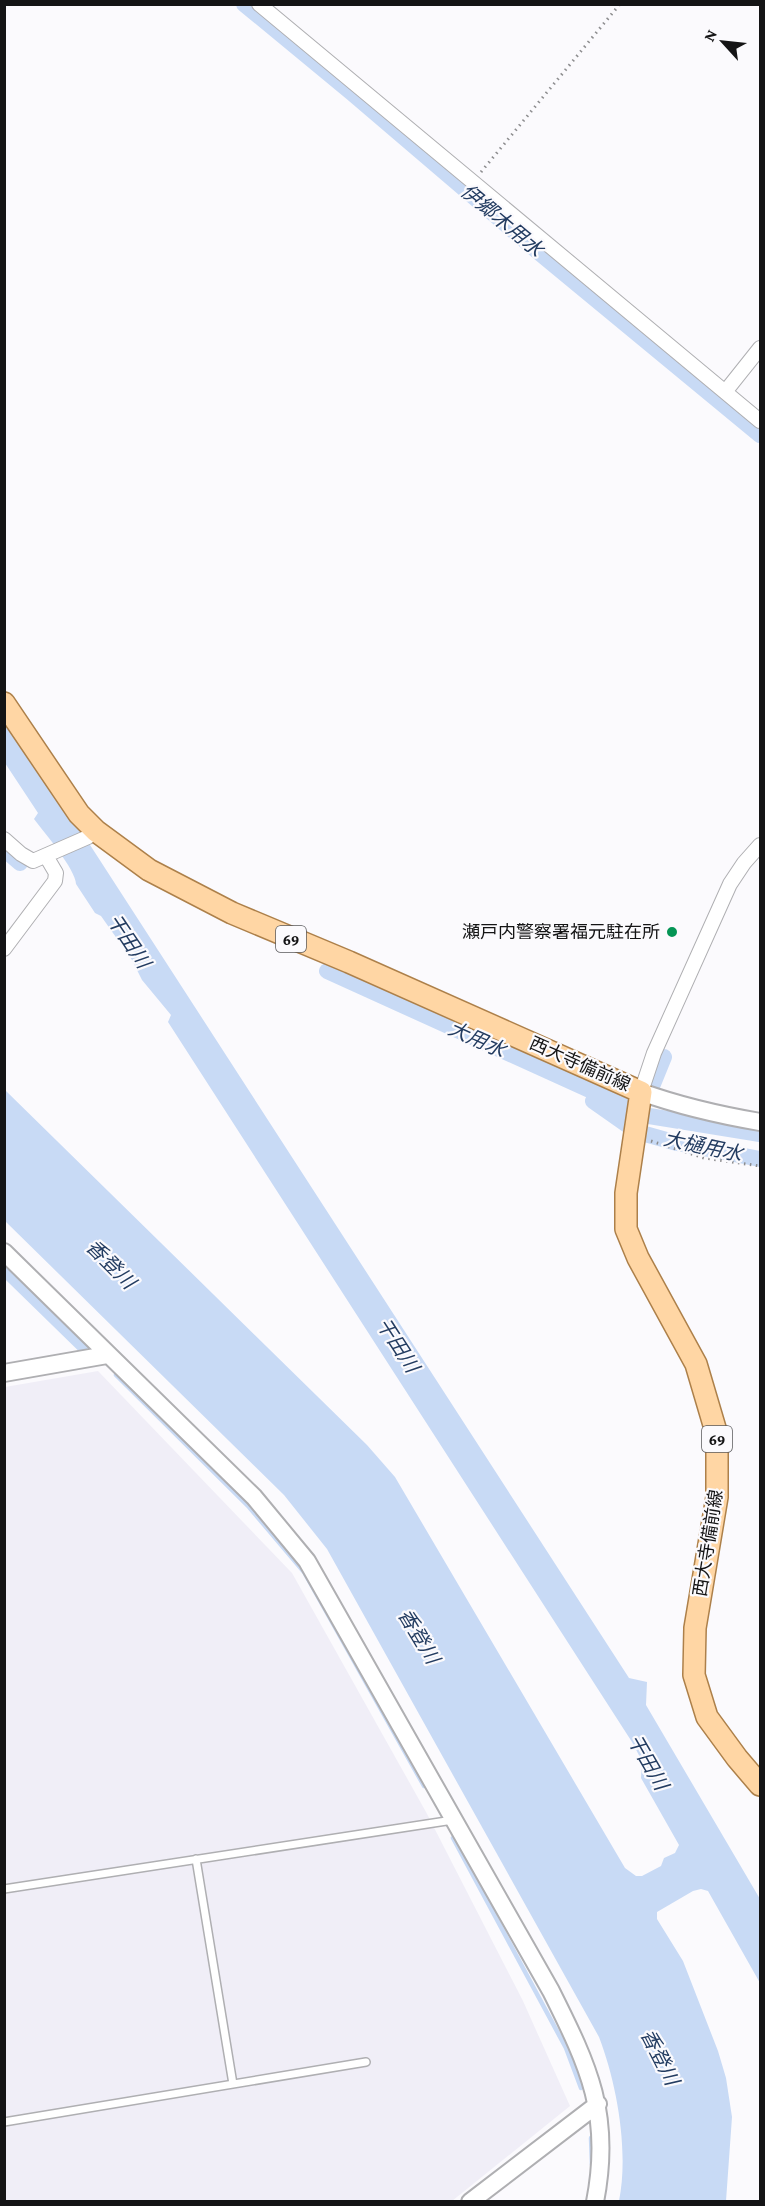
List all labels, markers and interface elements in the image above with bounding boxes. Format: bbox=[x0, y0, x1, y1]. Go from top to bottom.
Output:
north arrow bbox=[693, 12, 753, 72]
text: N bbox=[700, 27, 720, 44]
water label: 伊郷木用水 bbox=[457, 179, 549, 262]
water label: 干田川 bbox=[103, 910, 156, 974]
place label: 瀬戸内警察署福元駐在所 bbox=[462, 922, 660, 942]
marker: 瀬戸内警察署福元駐在所 bbox=[665, 925, 679, 939]
road number: 69 bbox=[276, 926, 306, 952]
water label: 大用水 bbox=[445, 1017, 511, 1062]
street label: 西大寺備前線 bbox=[527, 1033, 633, 1095]
water label: 大樋用水 bbox=[662, 1127, 746, 1165]
water label: 香登川 bbox=[82, 1235, 141, 1294]
water label: 干田川 bbox=[372, 1314, 425, 1378]
road number: 69 bbox=[702, 1426, 732, 1452]
street label: 西大寺備前線 bbox=[690, 1488, 726, 1598]
water label: 香登川 bbox=[394, 1605, 445, 1669]
water label: 干田川 bbox=[623, 1731, 674, 1795]
water label: 香登川 bbox=[637, 2025, 684, 2091]

